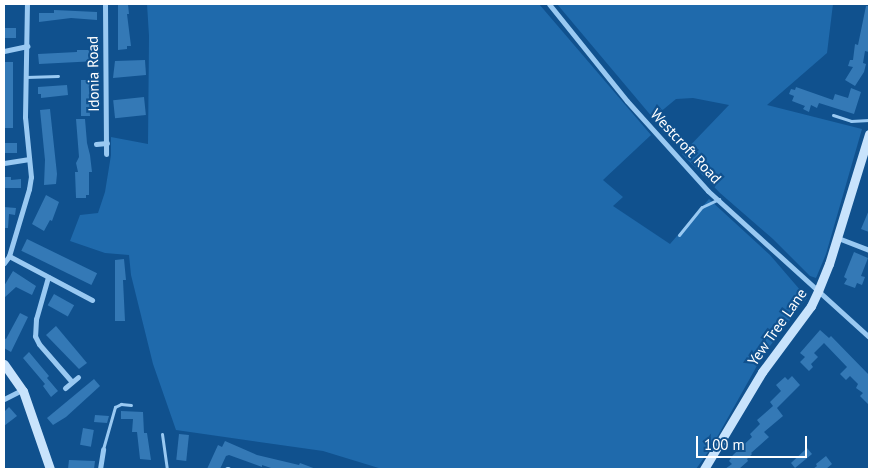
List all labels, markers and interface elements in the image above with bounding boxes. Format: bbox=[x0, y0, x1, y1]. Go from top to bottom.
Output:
street label: Idonia Road bbox=[83, 36, 103, 112]
street label: Westcroft Road bbox=[647, 105, 725, 187]
street label: Yew Tree Lane bbox=[743, 284, 811, 370]
scale bar bbox=[698, 426, 809, 458]
text: 100 m bbox=[704, 435, 745, 454]

